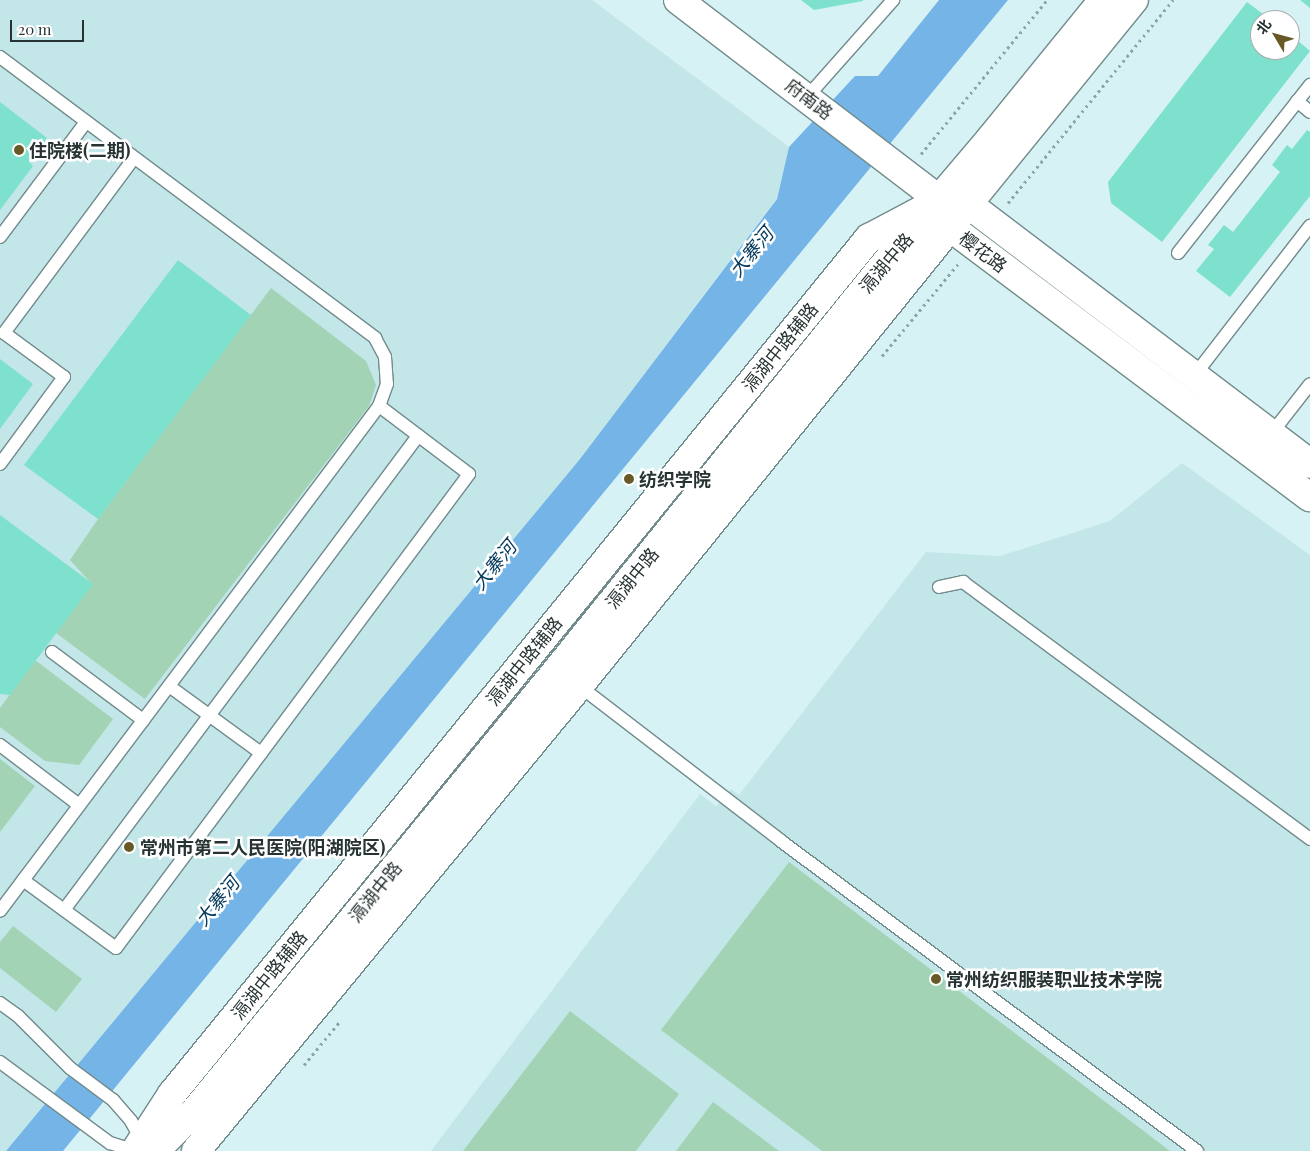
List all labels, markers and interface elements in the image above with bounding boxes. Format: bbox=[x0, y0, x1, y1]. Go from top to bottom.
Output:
scale bar bbox=[12, 10, 86, 42]
north arrow bbox=[1250, 10, 1300, 60]
text: 北 bbox=[1252, 15, 1275, 38]
text: 20 m bbox=[18, 19, 51, 39]
street label: 府南路 bbox=[781, 74, 837, 124]
place label: 住院楼(二期) bbox=[29, 139, 130, 161]
marker: 住院楼(二期) bbox=[13, 144, 25, 156]
water label: 大寨河 bbox=[724, 223, 778, 281]
street label: 樱花路 bbox=[955, 227, 1011, 277]
street label: 滆湖中路 bbox=[855, 228, 917, 298]
street label: 滆湖中路辅路 bbox=[738, 298, 822, 396]
place label: 纺织学院 bbox=[639, 468, 711, 490]
marker: 纺织学院 bbox=[623, 473, 635, 485]
water label: 大寨河 bbox=[467, 536, 521, 594]
street label: 滆湖中路 bbox=[601, 543, 663, 613]
street label: 滆湖中路辅路 bbox=[482, 612, 566, 710]
place label: 常州市第二人民医院(阳湖院区) bbox=[140, 836, 385, 858]
marker: 常州市第二人民医院(阳湖院区) bbox=[122, 840, 136, 854]
street label: 滆湖中路 bbox=[344, 857, 406, 927]
water label: 大寨河 bbox=[190, 872, 244, 930]
street label: 滆湖中路辅路 bbox=[227, 926, 311, 1024]
place label: 常州纺织服装职业技术学院 bbox=[946, 968, 1162, 990]
marker: 常州纺织服装职业技术学院 bbox=[930, 973, 942, 985]

